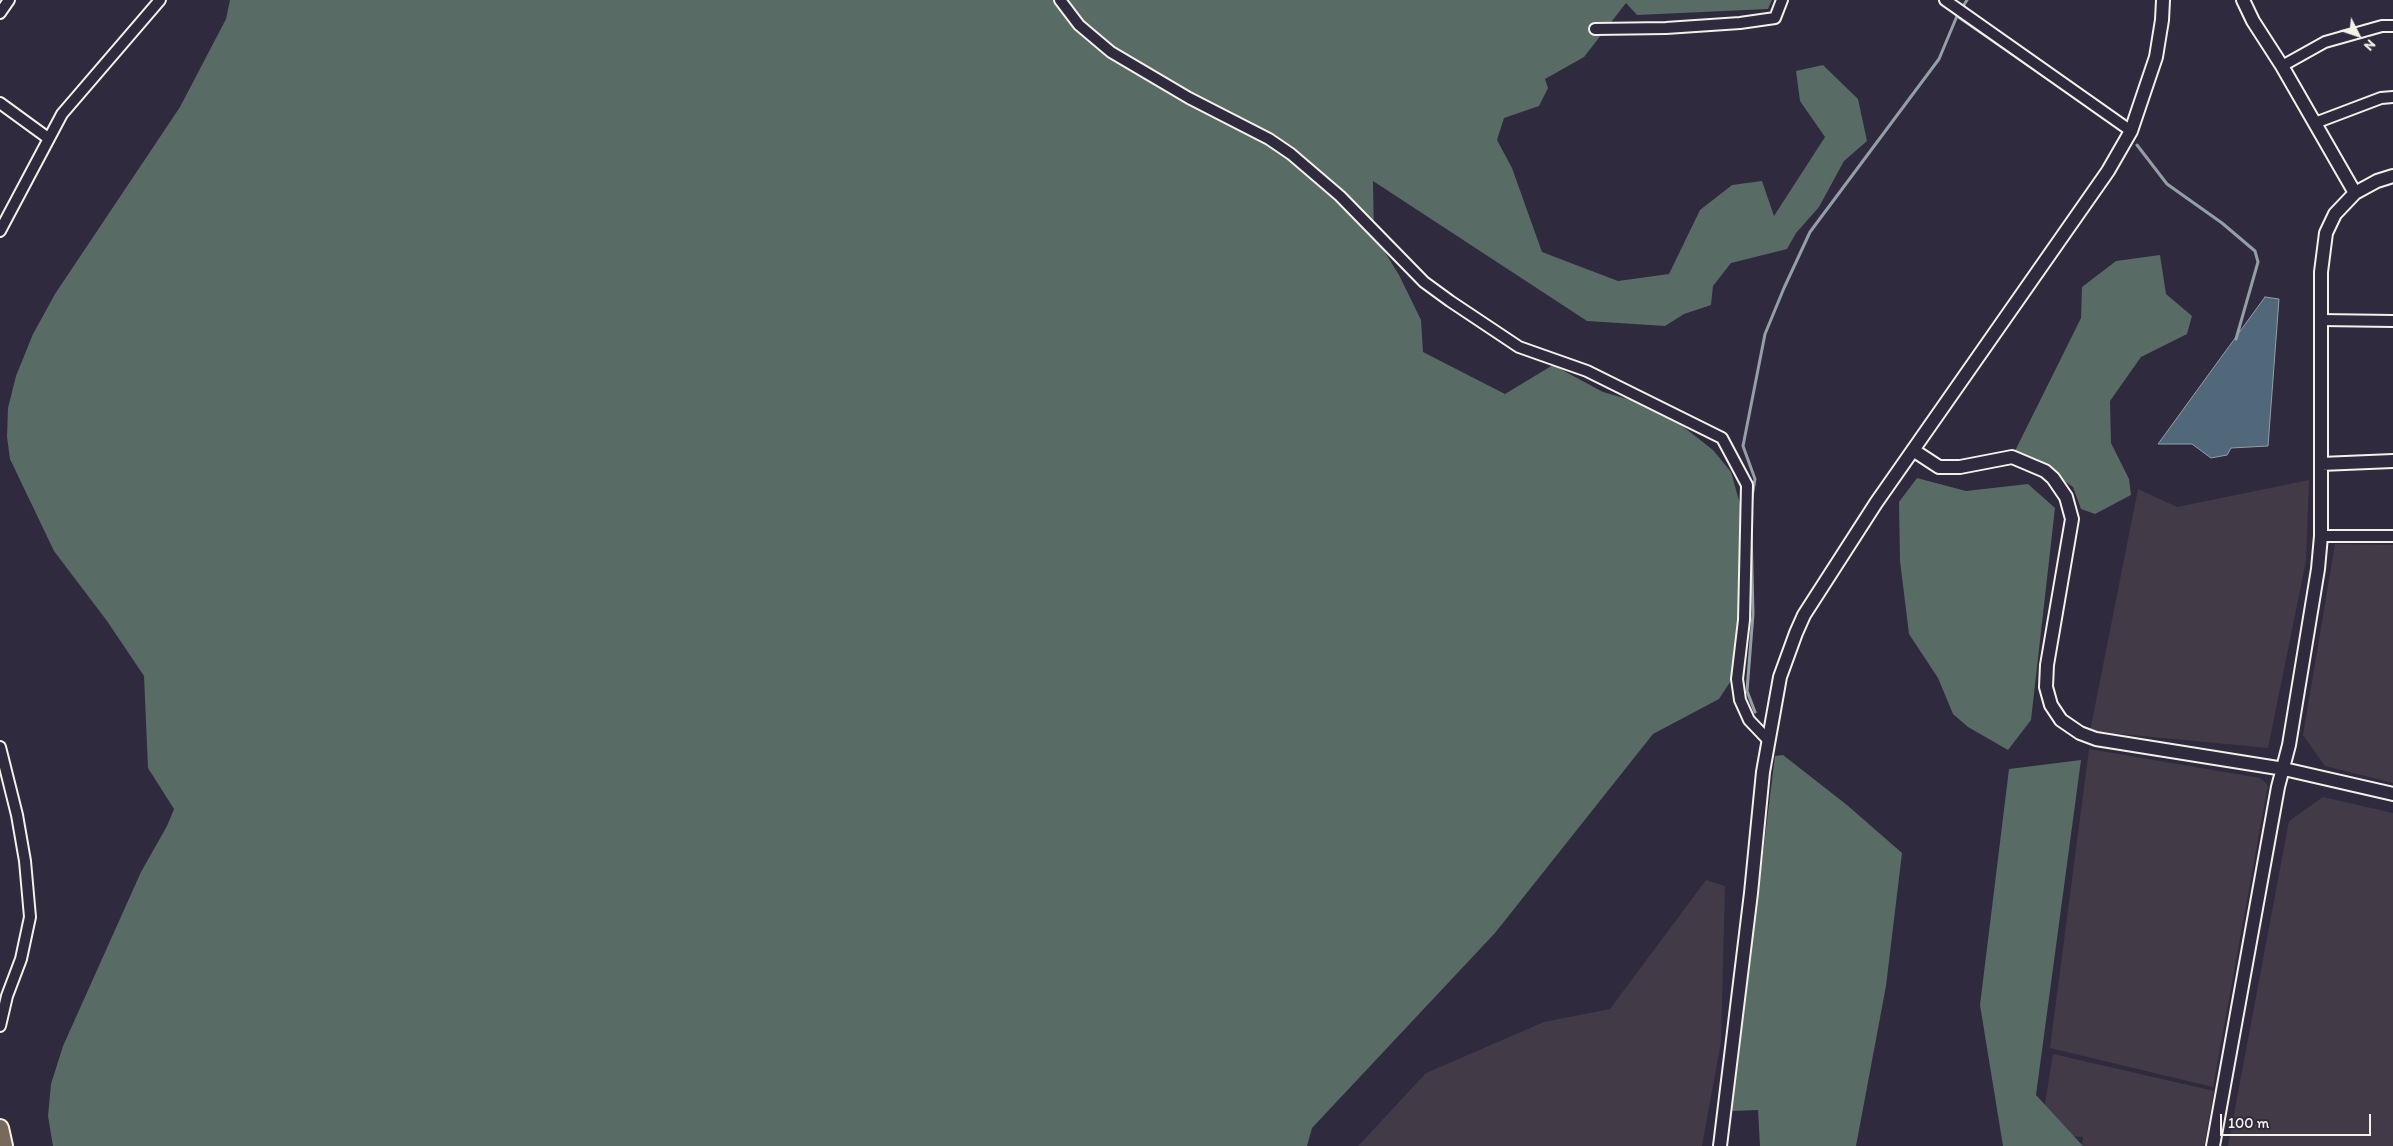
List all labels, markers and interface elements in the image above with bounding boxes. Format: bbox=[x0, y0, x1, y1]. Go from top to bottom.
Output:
north arrow bbox=[2333, 10, 2383, 60]
text: N bbox=[2360, 36, 2379, 54]
scale bar bbox=[2223, 1104, 2374, 1136]
text: 100 m bbox=[2228, 1114, 2269, 1132]

